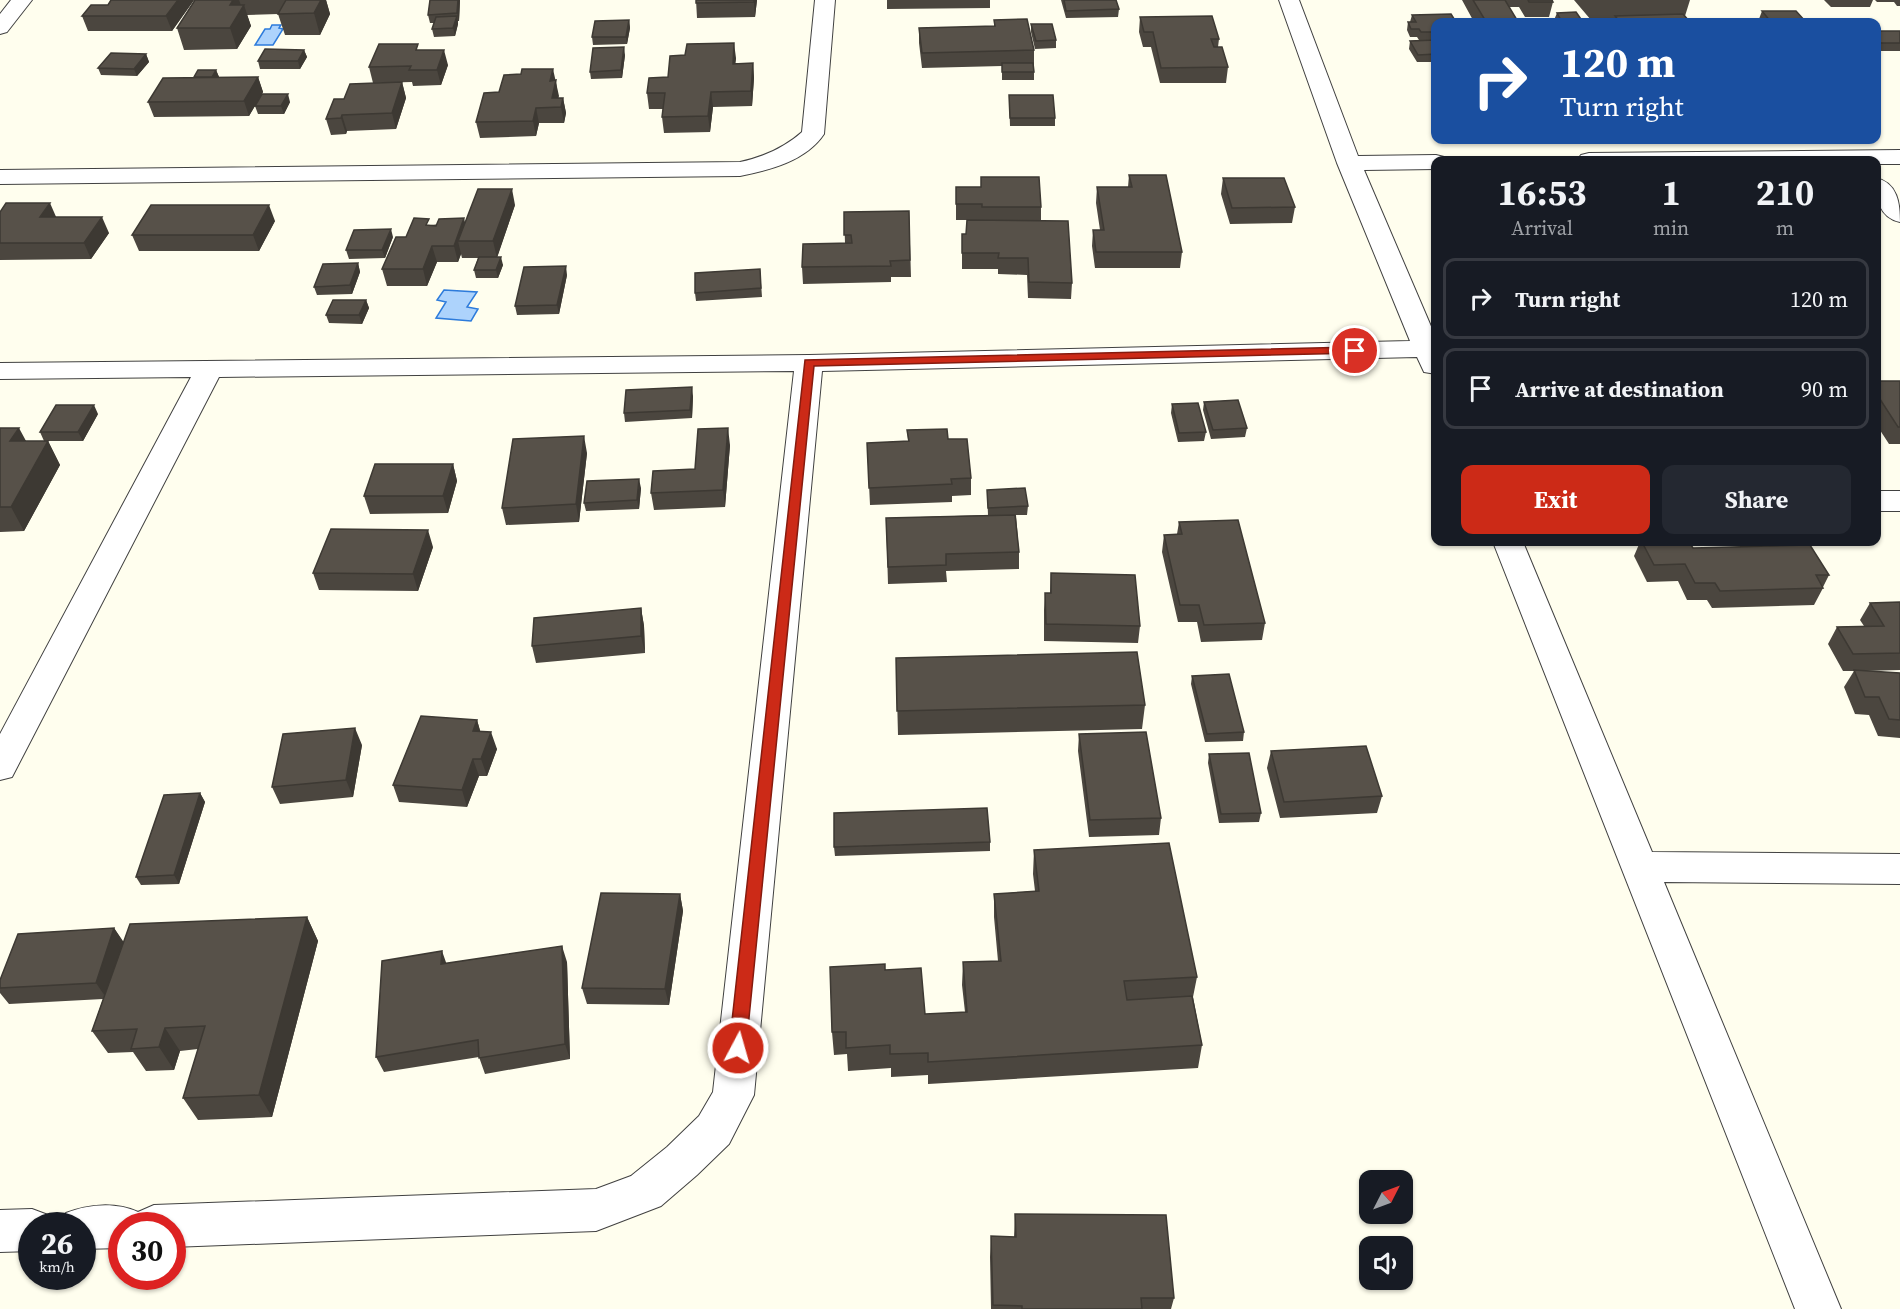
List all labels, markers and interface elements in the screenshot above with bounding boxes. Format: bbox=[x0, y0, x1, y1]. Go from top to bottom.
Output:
text: 120 m bbox=[1560, 33, 1675, 91]
icon: right bbox=[1461, 42, 1539, 120]
text: Turn right bbox=[1560, 88, 1684, 125]
text: 16:53 bbox=[1498, 168, 1586, 217]
text: 1 bbox=[1661, 168, 1681, 217]
text: 210 bbox=[1756, 168, 1814, 217]
text: Arrival bbox=[1511, 214, 1573, 242]
text: min bbox=[1653, 214, 1689, 242]
text: m bbox=[1776, 214, 1794, 242]
icon: right bbox=[1464, 282, 1497, 315]
text: Turn right bbox=[1515, 284, 1620, 314]
text: 120 m bbox=[1790, 284, 1848, 314]
pin bbox=[1329, 325, 1380, 376]
icon: arrive bbox=[1338, 334, 1371, 367]
icon: arrive bbox=[1464, 372, 1497, 405]
text: Arrive at destination bbox=[1515, 374, 1724, 404]
text: 90 m bbox=[1801, 374, 1848, 404]
button: Exit bbox=[1461, 465, 1650, 534]
button: Share bbox=[1662, 465, 1851, 534]
position arrow bbox=[706, 1016, 770, 1080]
north arrow bbox=[1359, 1170, 1413, 1224]
map controls bbox=[1359, 1170, 1413, 1290]
speed limit sign: 30 bbox=[108, 1212, 186, 1290]
text: 26 bbox=[41, 1223, 73, 1264]
button: sound bbox=[1359, 1236, 1413, 1290]
text: km/h bbox=[39, 1256, 75, 1277]

